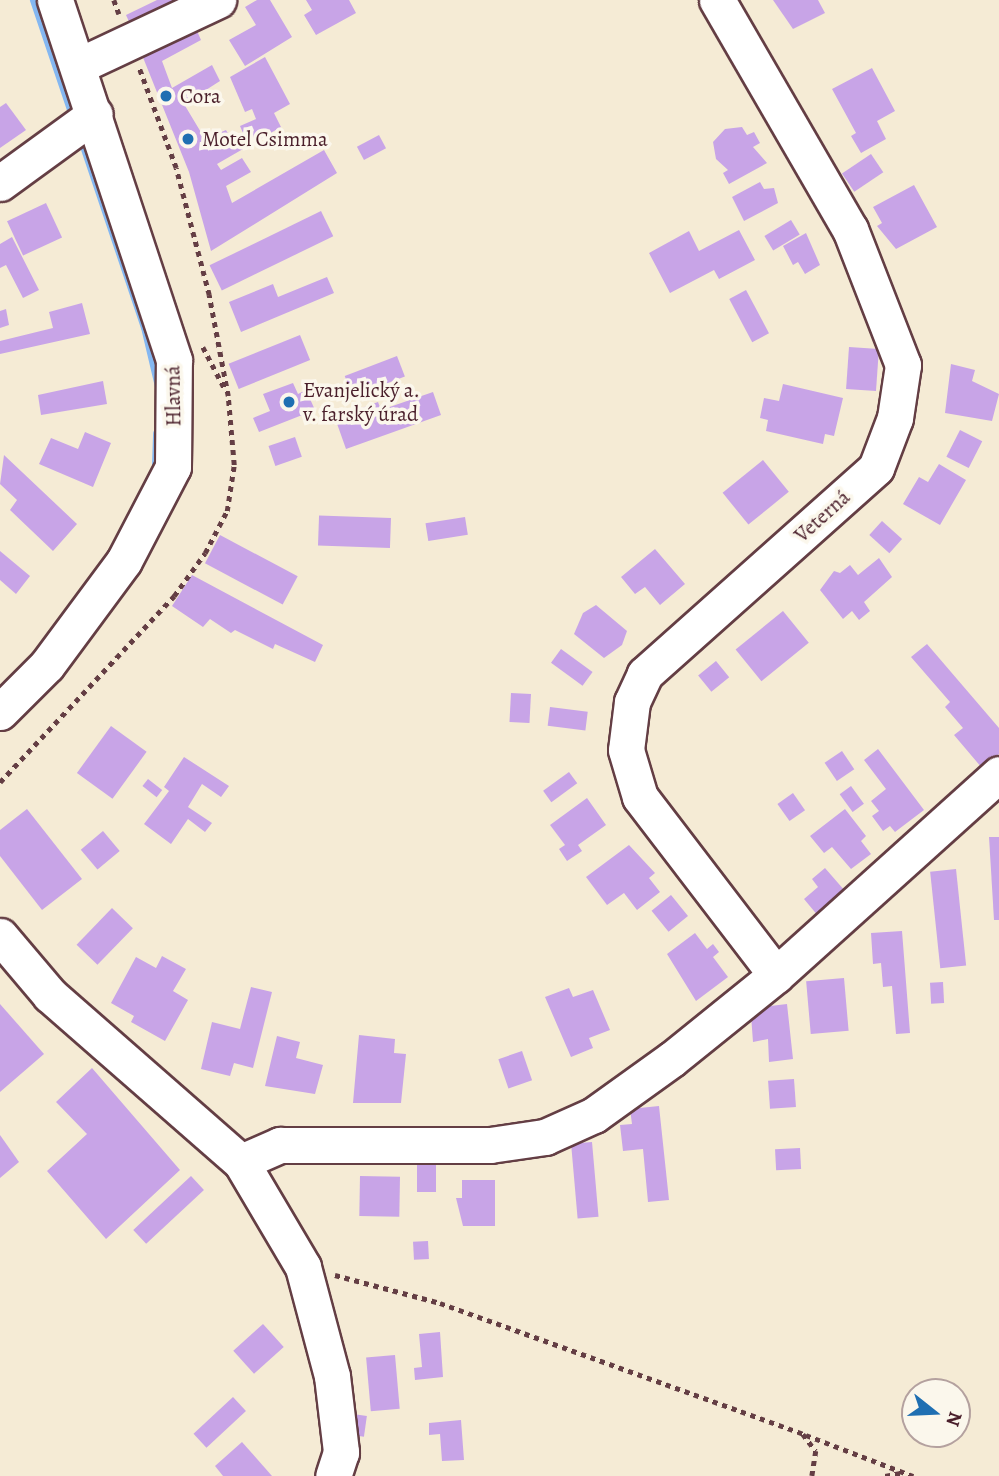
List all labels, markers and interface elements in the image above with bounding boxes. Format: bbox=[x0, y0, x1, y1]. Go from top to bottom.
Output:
place label: Cora bbox=[180, 83, 221, 109]
marker: Cora bbox=[158, 88, 174, 104]
place label: Motel Csimma bbox=[202, 126, 328, 152]
marker: Motel Csimma bbox=[180, 131, 196, 147]
street label: Hlavná bbox=[160, 365, 186, 427]
place label: Evanjelický a. v. farský úrad bbox=[303, 377, 420, 427]
marker: Evanjelický a. v. farský úrad bbox=[281, 394, 297, 410]
street label: Veterná bbox=[789, 484, 855, 548]
north arrow bbox=[901, 1378, 971, 1448]
text: N bbox=[940, 1408, 969, 1429]

